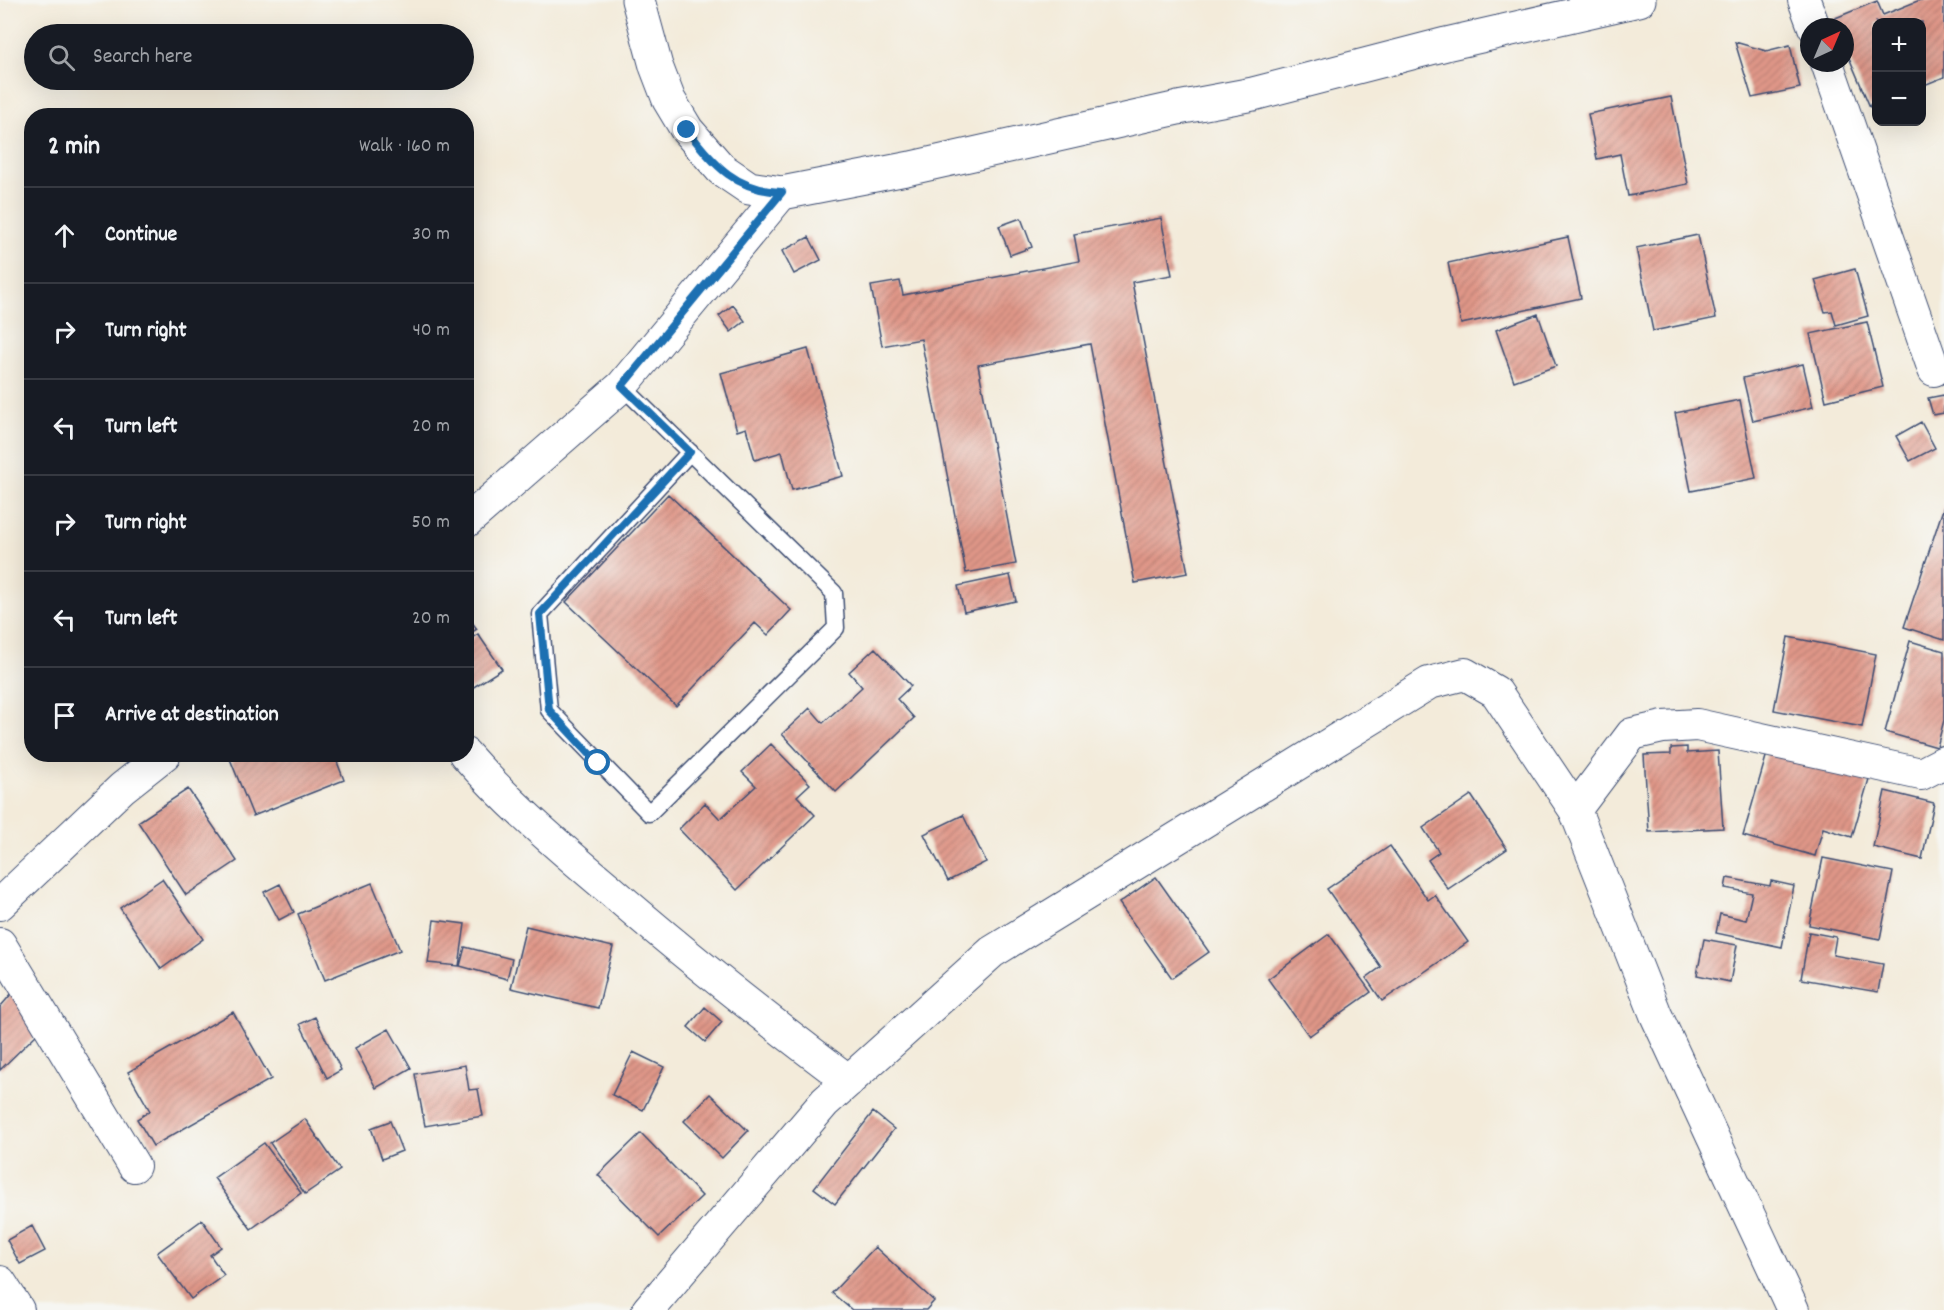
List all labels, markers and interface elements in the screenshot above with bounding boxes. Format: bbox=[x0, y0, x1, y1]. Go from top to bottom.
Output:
north arrow bbox=[1800, 18, 1854, 72]
map controls bbox=[1872, 18, 1926, 126]
button: + bbox=[1872, 18, 1926, 72]
search box bbox=[24, 24, 474, 90]
icon: search bbox=[45, 41, 78, 74]
text: Search here bbox=[93, 42, 192, 73]
button: − bbox=[1872, 72, 1926, 126]
route end bbox=[673, 116, 699, 142]
text: 2 min bbox=[48, 129, 100, 166]
text: Walk · 160 m bbox=[359, 133, 450, 161]
icon: ahead bbox=[48, 219, 81, 252]
text: Continue bbox=[105, 220, 177, 251]
text: 30 m bbox=[412, 221, 450, 249]
icon: right bbox=[48, 315, 81, 348]
text: Turn right bbox=[105, 316, 187, 347]
text: 40 m bbox=[412, 317, 450, 345]
icon: left bbox=[48, 411, 81, 444]
text: Turn left bbox=[105, 412, 177, 443]
text: 20 m bbox=[412, 413, 450, 441]
icon: right bbox=[48, 507, 81, 540]
text: Turn right bbox=[105, 508, 187, 539]
text: 50 m bbox=[412, 509, 450, 537]
icon: left bbox=[48, 603, 81, 636]
text: Turn left bbox=[105, 604, 177, 635]
text: 20 m bbox=[412, 605, 450, 633]
icon: arrive bbox=[48, 699, 81, 732]
text: Arrive at destination bbox=[105, 700, 279, 731]
route start bbox=[584, 749, 610, 775]

